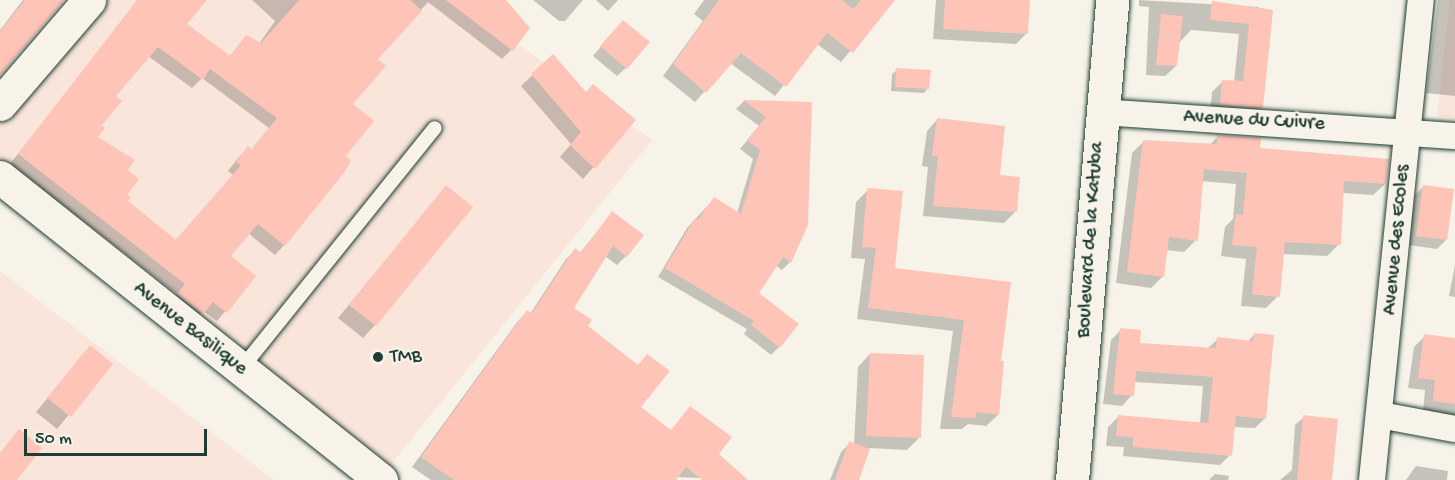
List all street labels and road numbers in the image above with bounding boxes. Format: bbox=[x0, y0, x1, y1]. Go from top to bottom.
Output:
street label: Avenue du Cuivre bbox=[1183, 105, 1325, 137]
street label: Boulevard de la Katuba bbox=[1072, 141, 1110, 339]
street label: Avenue des Ecoles bbox=[1378, 164, 1416, 316]
street label: Avenue Basilique bbox=[128, 277, 252, 381]

